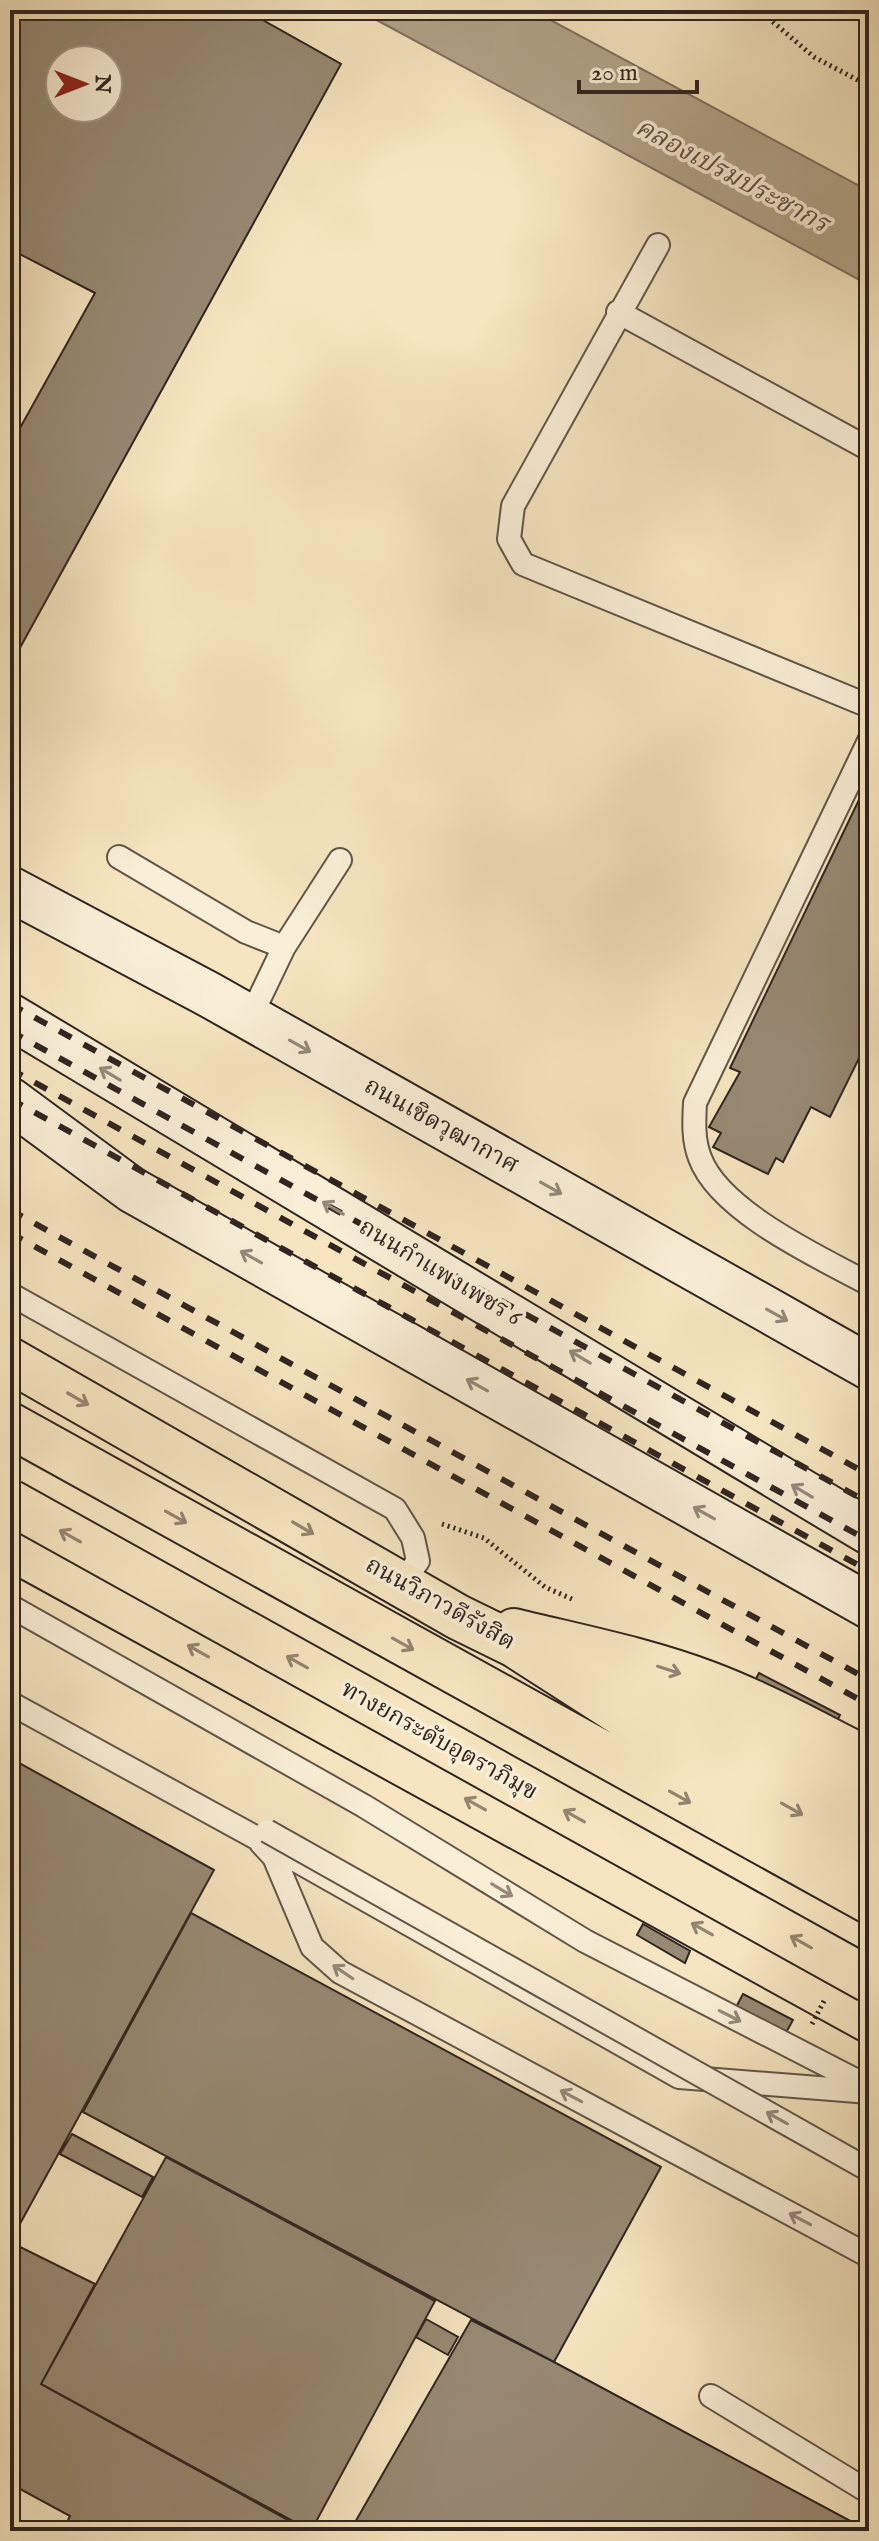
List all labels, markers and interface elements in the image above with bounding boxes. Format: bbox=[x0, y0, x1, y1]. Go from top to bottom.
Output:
north arrow bbox=[44, 44, 124, 124]
scale bar bbox=[579, 44, 697, 94]
text: 20 m bbox=[591, 58, 638, 89]
text: N bbox=[88, 73, 116, 94]
water label: คลองเปรมประชากร bbox=[630, 111, 837, 242]
one-way arrow bbox=[288, 1038, 311, 1054]
one-way arrow bbox=[99, 1066, 122, 1082]
street label: ถนนเชิดวุฒากาศ bbox=[358, 1071, 524, 1181]
one-way arrow bbox=[539, 1180, 562, 1196]
one-way arrow bbox=[322, 1200, 345, 1216]
street label: ถนนกำแพงเพชร 6 bbox=[353, 1212, 528, 1334]
one-way arrow bbox=[240, 1249, 263, 1265]
one-way arrow bbox=[765, 1308, 789, 1324]
one-way arrow bbox=[569, 1349, 592, 1365]
one-way arrow bbox=[466, 1377, 489, 1393]
one-way arrow bbox=[66, 1391, 89, 1407]
one-way arrow bbox=[791, 1483, 814, 1499]
one-way arrow bbox=[692, 1505, 716, 1520]
one-way arrow bbox=[164, 1509, 187, 1525]
one-way arrow bbox=[291, 1520, 314, 1536]
one-way arrow bbox=[59, 1528, 82, 1544]
street label: ถนนวิภาวดีรังสิต bbox=[360, 1550, 520, 1658]
one-way arrow bbox=[391, 1636, 415, 1652]
one-way arrow bbox=[187, 1643, 210, 1659]
one-way arrow bbox=[286, 1654, 310, 1669]
one-way arrow bbox=[656, 1664, 681, 1679]
street label: ทางยกระดับอุตราภิมุข bbox=[335, 1674, 543, 1808]
one-way arrow bbox=[667, 1790, 691, 1805]
one-way arrow bbox=[463, 1795, 487, 1811]
one-way arrow bbox=[779, 1802, 803, 1817]
one-way arrow bbox=[562, 1807, 586, 1823]
one-way arrow bbox=[490, 1883, 513, 1899]
one-way arrow bbox=[691, 1921, 715, 1936]
one-way arrow bbox=[790, 1934, 813, 1950]
one-way arrow bbox=[332, 1964, 354, 1980]
one-way arrow bbox=[717, 2008, 741, 2024]
one-way arrow bbox=[560, 2088, 583, 2104]
one-way arrow bbox=[765, 2110, 789, 2125]
one-way arrow bbox=[789, 2210, 813, 2226]

